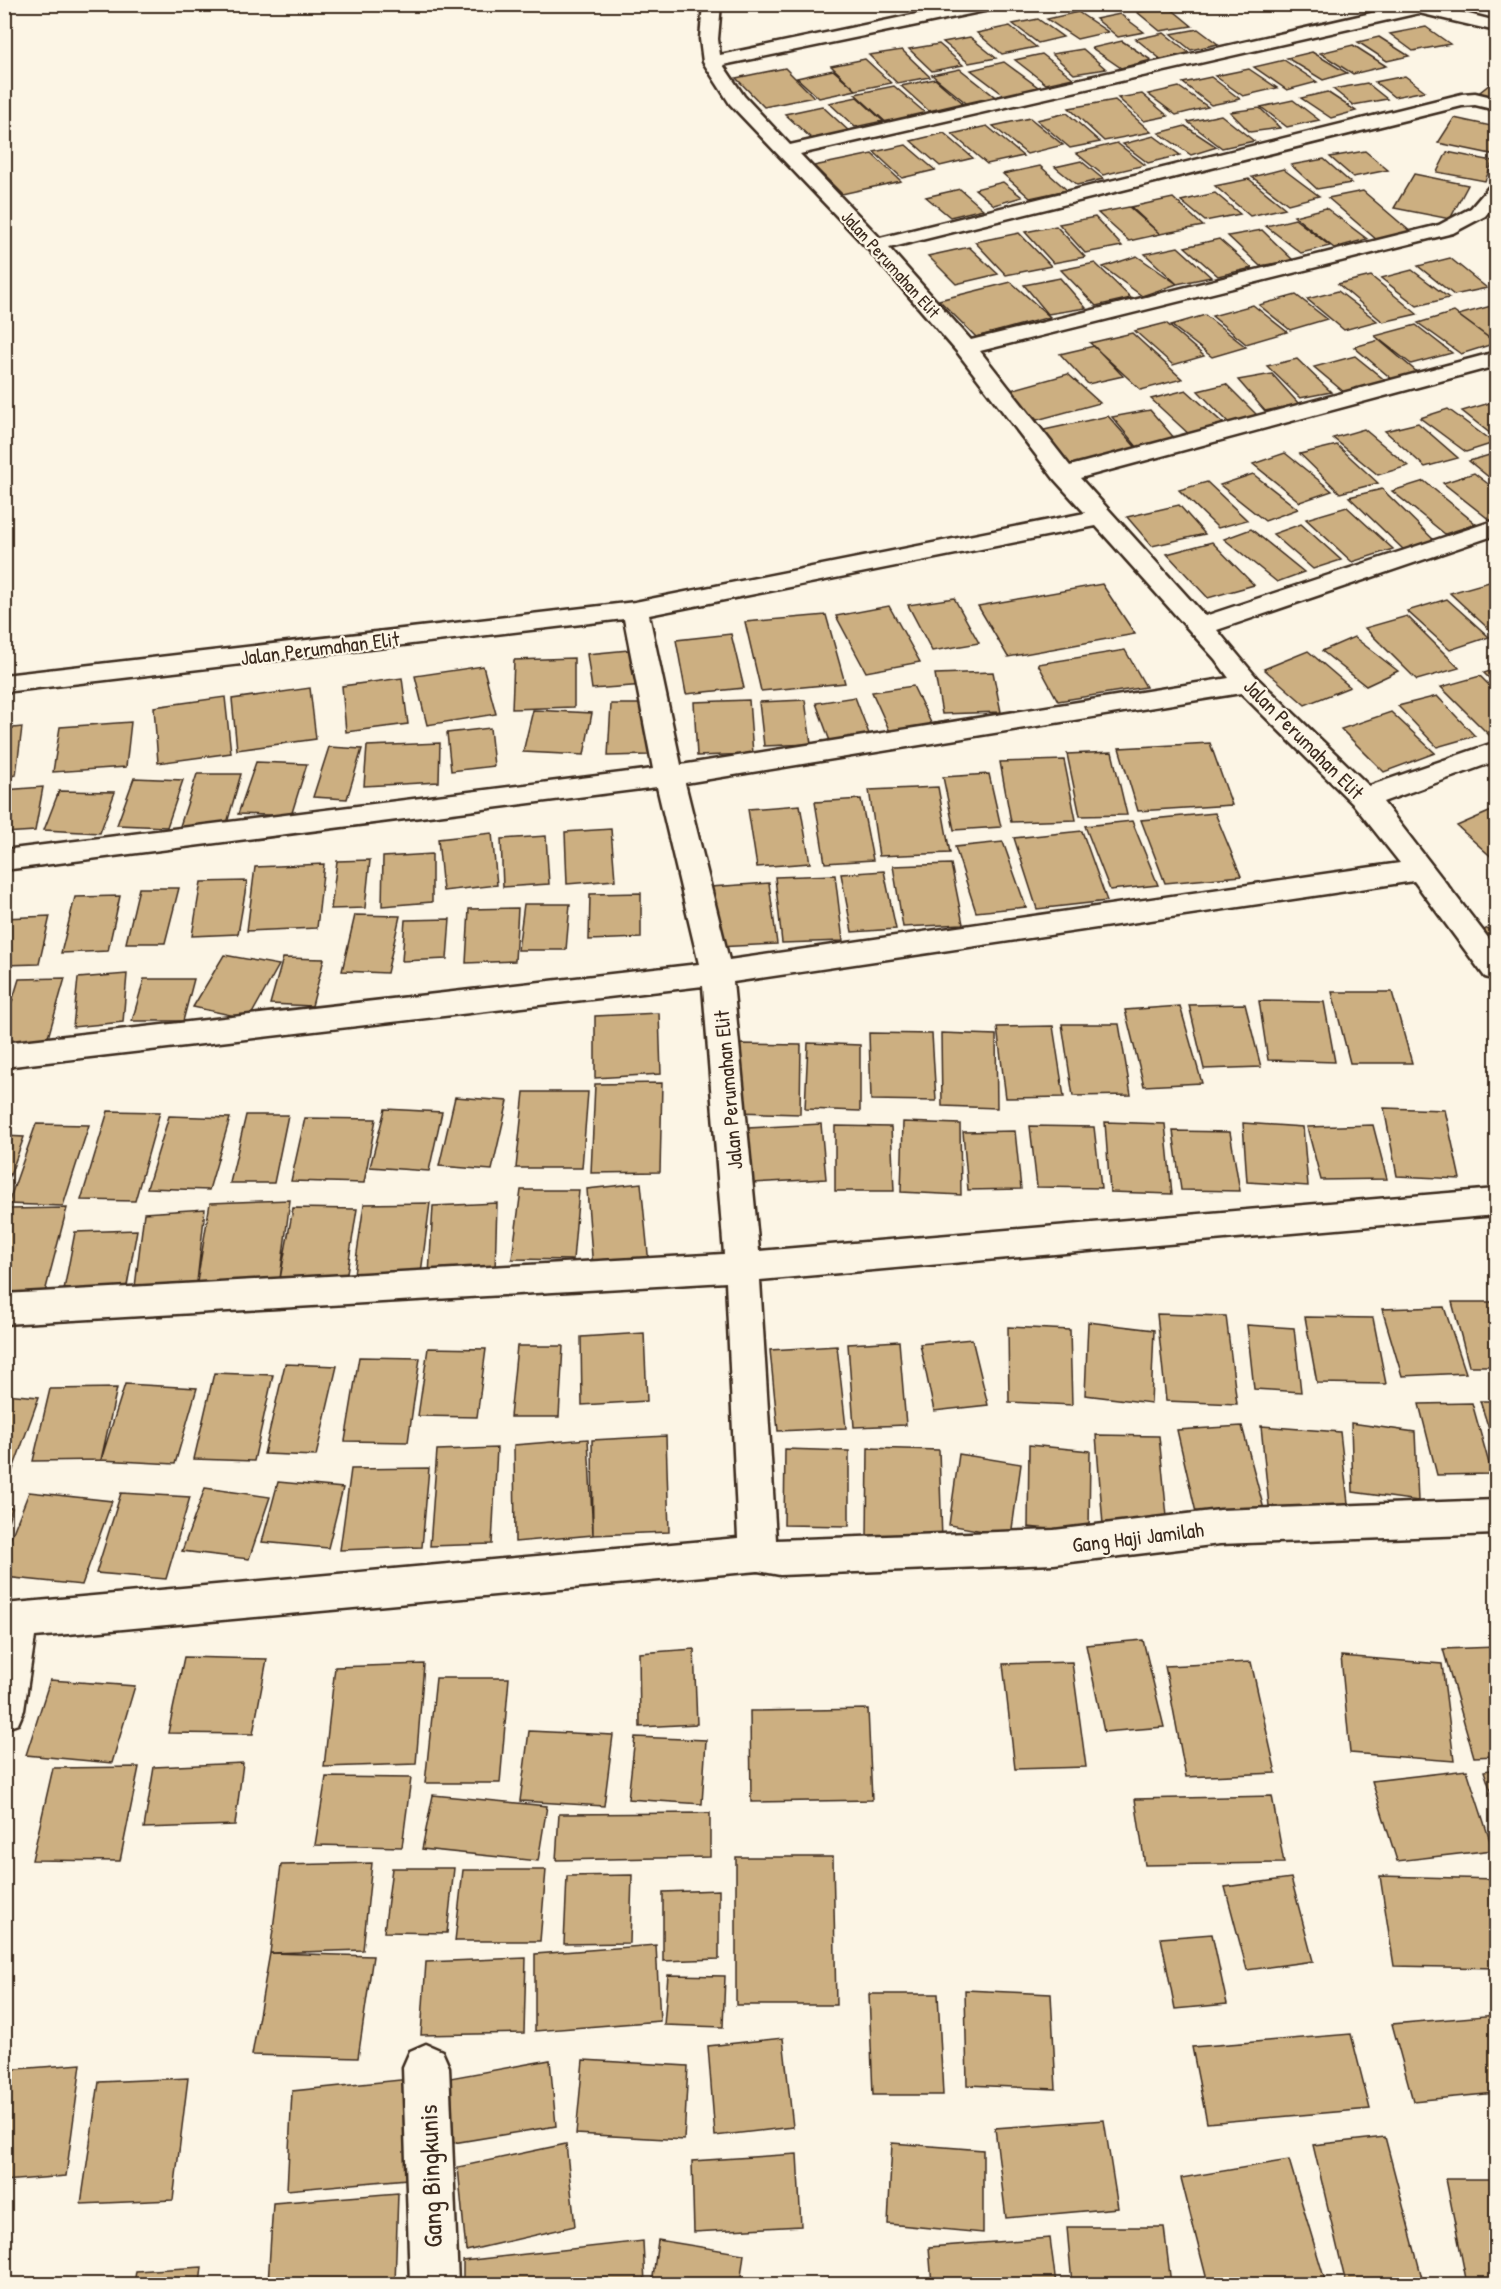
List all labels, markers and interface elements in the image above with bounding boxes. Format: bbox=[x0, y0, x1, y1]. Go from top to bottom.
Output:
street label: Jalan Perumahan Elit bbox=[836, 205, 947, 324]
street label: Jalan Perumahan Elit bbox=[239, 624, 402, 672]
street label: Jalan Perumahan Elit bbox=[1237, 672, 1371, 806]
street label: Jalan Perumahan Elit bbox=[707, 1008, 749, 1171]
street label: Gang Haji Jamilah bbox=[1071, 1515, 1206, 1559]
street label: Gang Bingkunis bbox=[410, 2104, 450, 2248]

